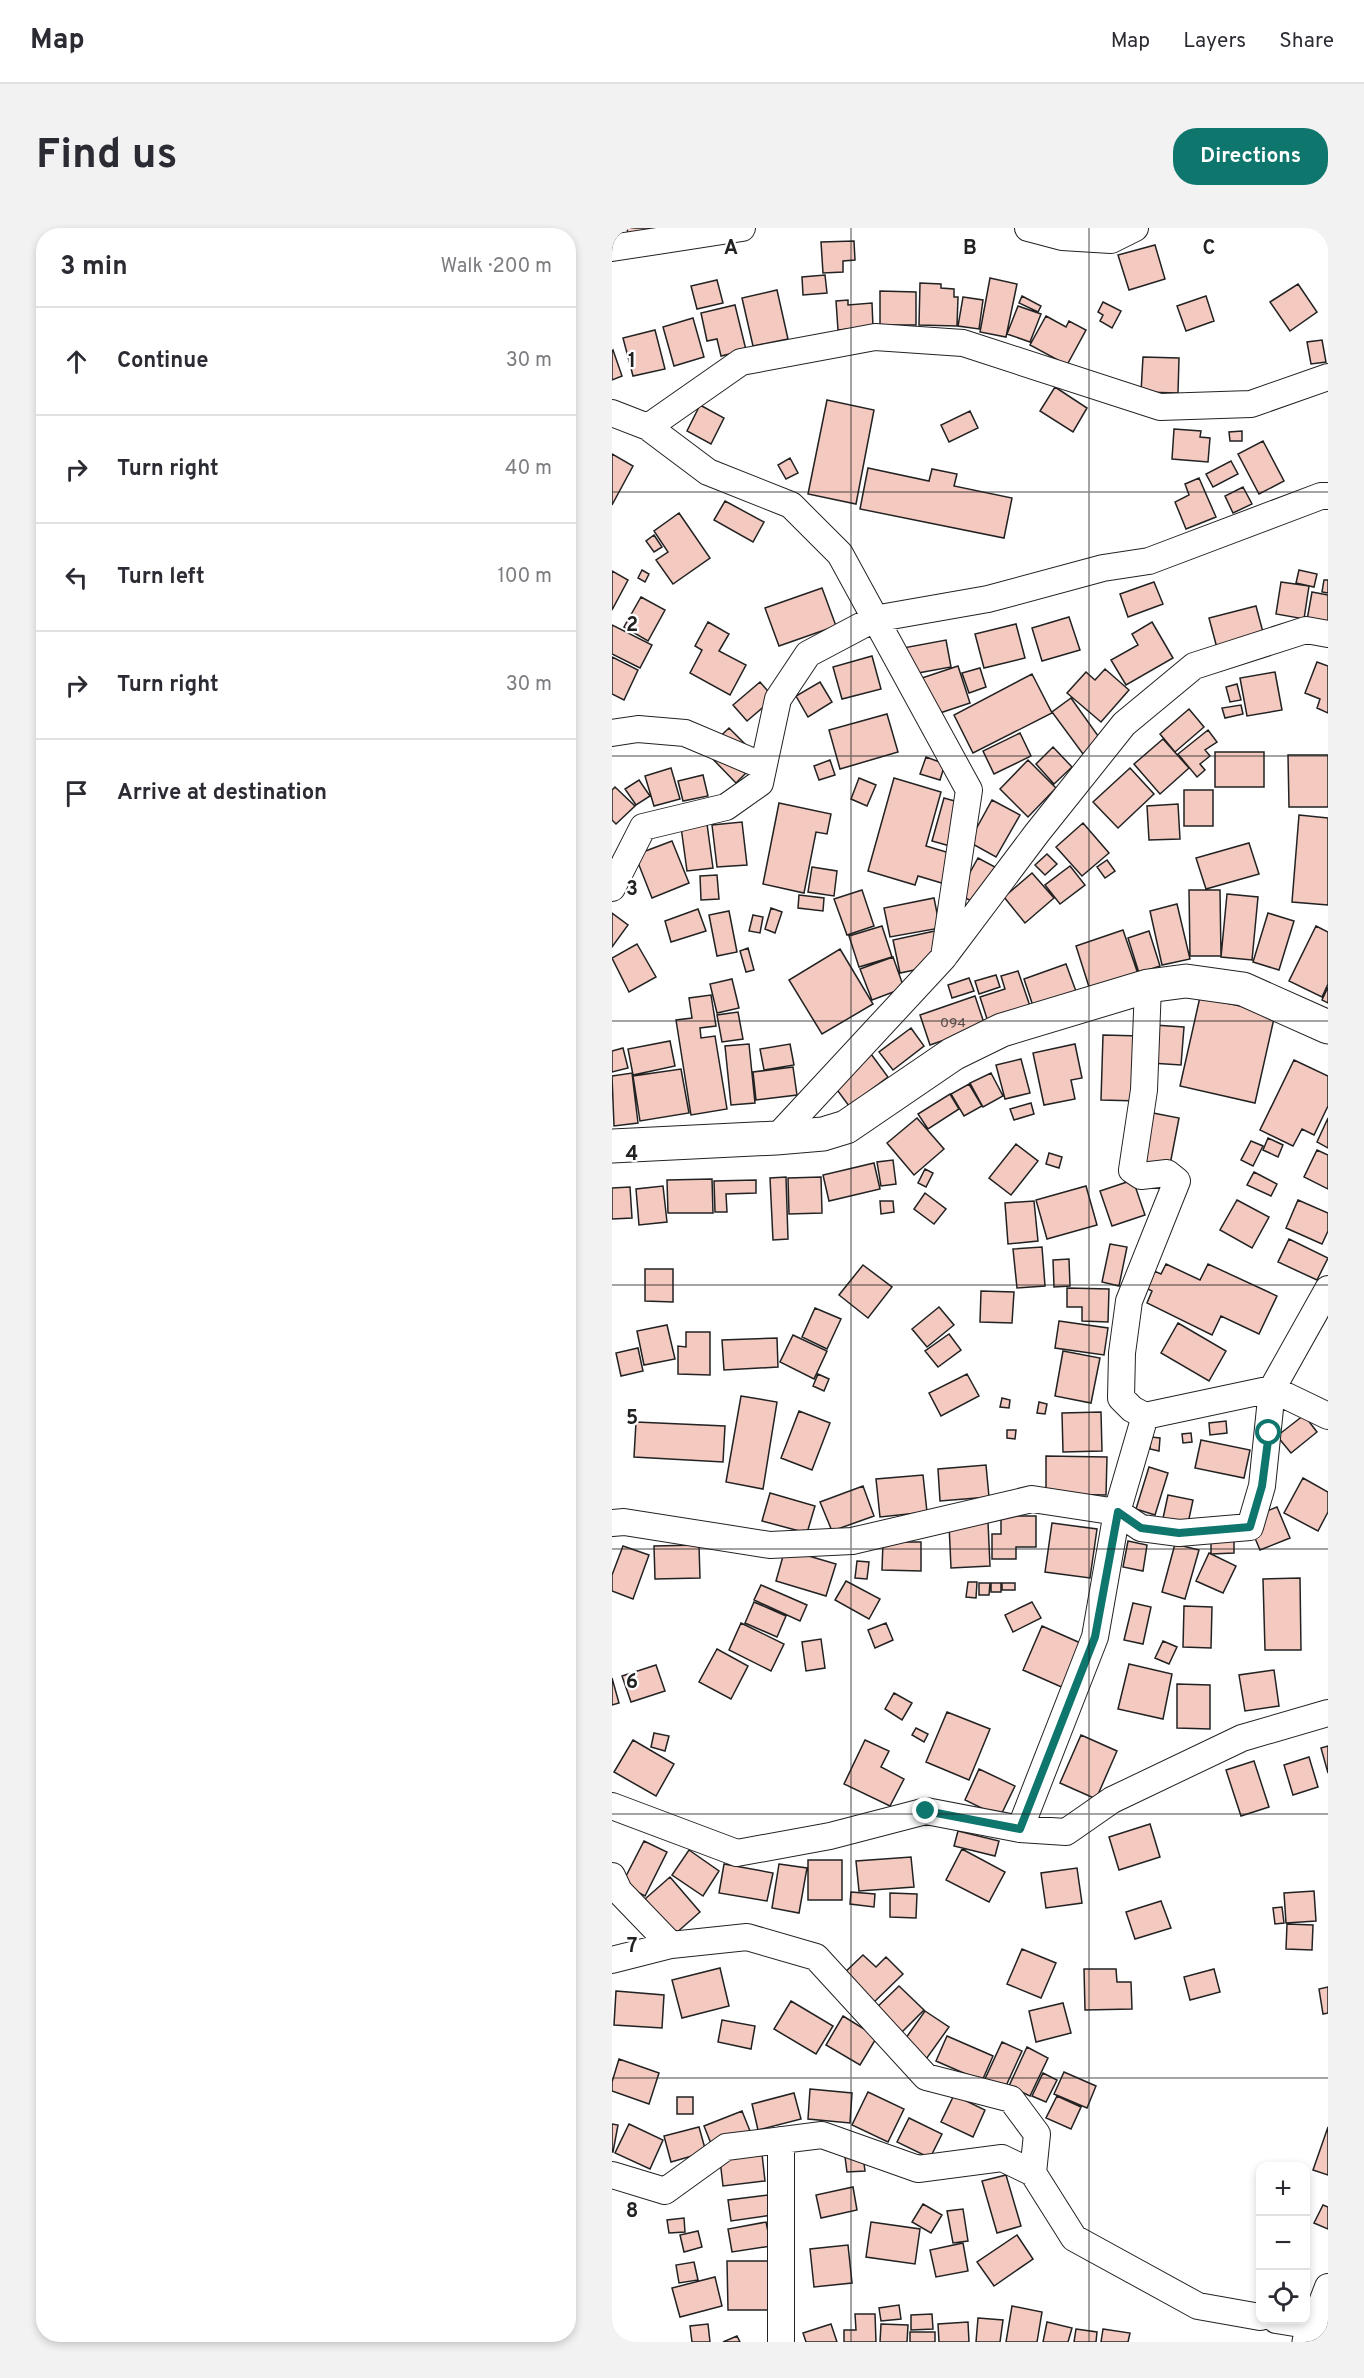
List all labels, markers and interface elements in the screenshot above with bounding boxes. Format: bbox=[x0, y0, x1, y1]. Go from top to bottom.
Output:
text: Map bbox=[30, 23, 85, 59]
text: Map bbox=[1111, 28, 1150, 55]
text: Layers bbox=[1183, 28, 1246, 55]
text: Share bbox=[1279, 28, 1334, 55]
button: Directions bbox=[1173, 128, 1328, 185]
text: Find us bbox=[36, 130, 177, 183]
text: A bbox=[724, 236, 738, 262]
text: B bbox=[963, 236, 977, 262]
text: C bbox=[1203, 236, 1215, 262]
text: 3 min bbox=[60, 251, 128, 284]
text: Walk · 200 m bbox=[441, 254, 552, 280]
icon: ahead bbox=[60, 345, 93, 378]
text: Continue bbox=[117, 348, 208, 375]
text: 30 m bbox=[506, 348, 552, 374]
text: 1 bbox=[628, 349, 636, 375]
icon: right bbox=[60, 453, 93, 486]
text: Turn right bbox=[117, 456, 219, 483]
text: 40 m bbox=[505, 456, 552, 482]
icon: left bbox=[60, 561, 93, 594]
text: Turn left bbox=[117, 564, 205, 591]
text: 100 m bbox=[497, 564, 552, 590]
text: 2 bbox=[626, 613, 638, 639]
icon: right bbox=[60, 669, 93, 702]
text: Turn right bbox=[117, 672, 219, 699]
text: 30 m bbox=[506, 672, 552, 698]
icon: arrive bbox=[60, 777, 93, 810]
text: Arrive at destination bbox=[117, 780, 327, 807]
text: 3 bbox=[626, 877, 638, 903]
house number: 094 bbox=[940, 1015, 966, 1032]
text: 4 bbox=[626, 1142, 638, 1168]
text: 5 bbox=[626, 1406, 638, 1432]
route start bbox=[1255, 1419, 1281, 1445]
text: 6 bbox=[626, 1670, 638, 1696]
route end bbox=[912, 1797, 938, 1823]
text: 7 bbox=[627, 1934, 637, 1960]
map controls bbox=[1256, 2162, 1310, 2324]
button: + bbox=[1256, 2162, 1310, 2216]
text: 8 bbox=[626, 2199, 638, 2225]
button: − bbox=[1256, 2216, 1310, 2270]
button: locate bbox=[1256, 2270, 1310, 2324]

